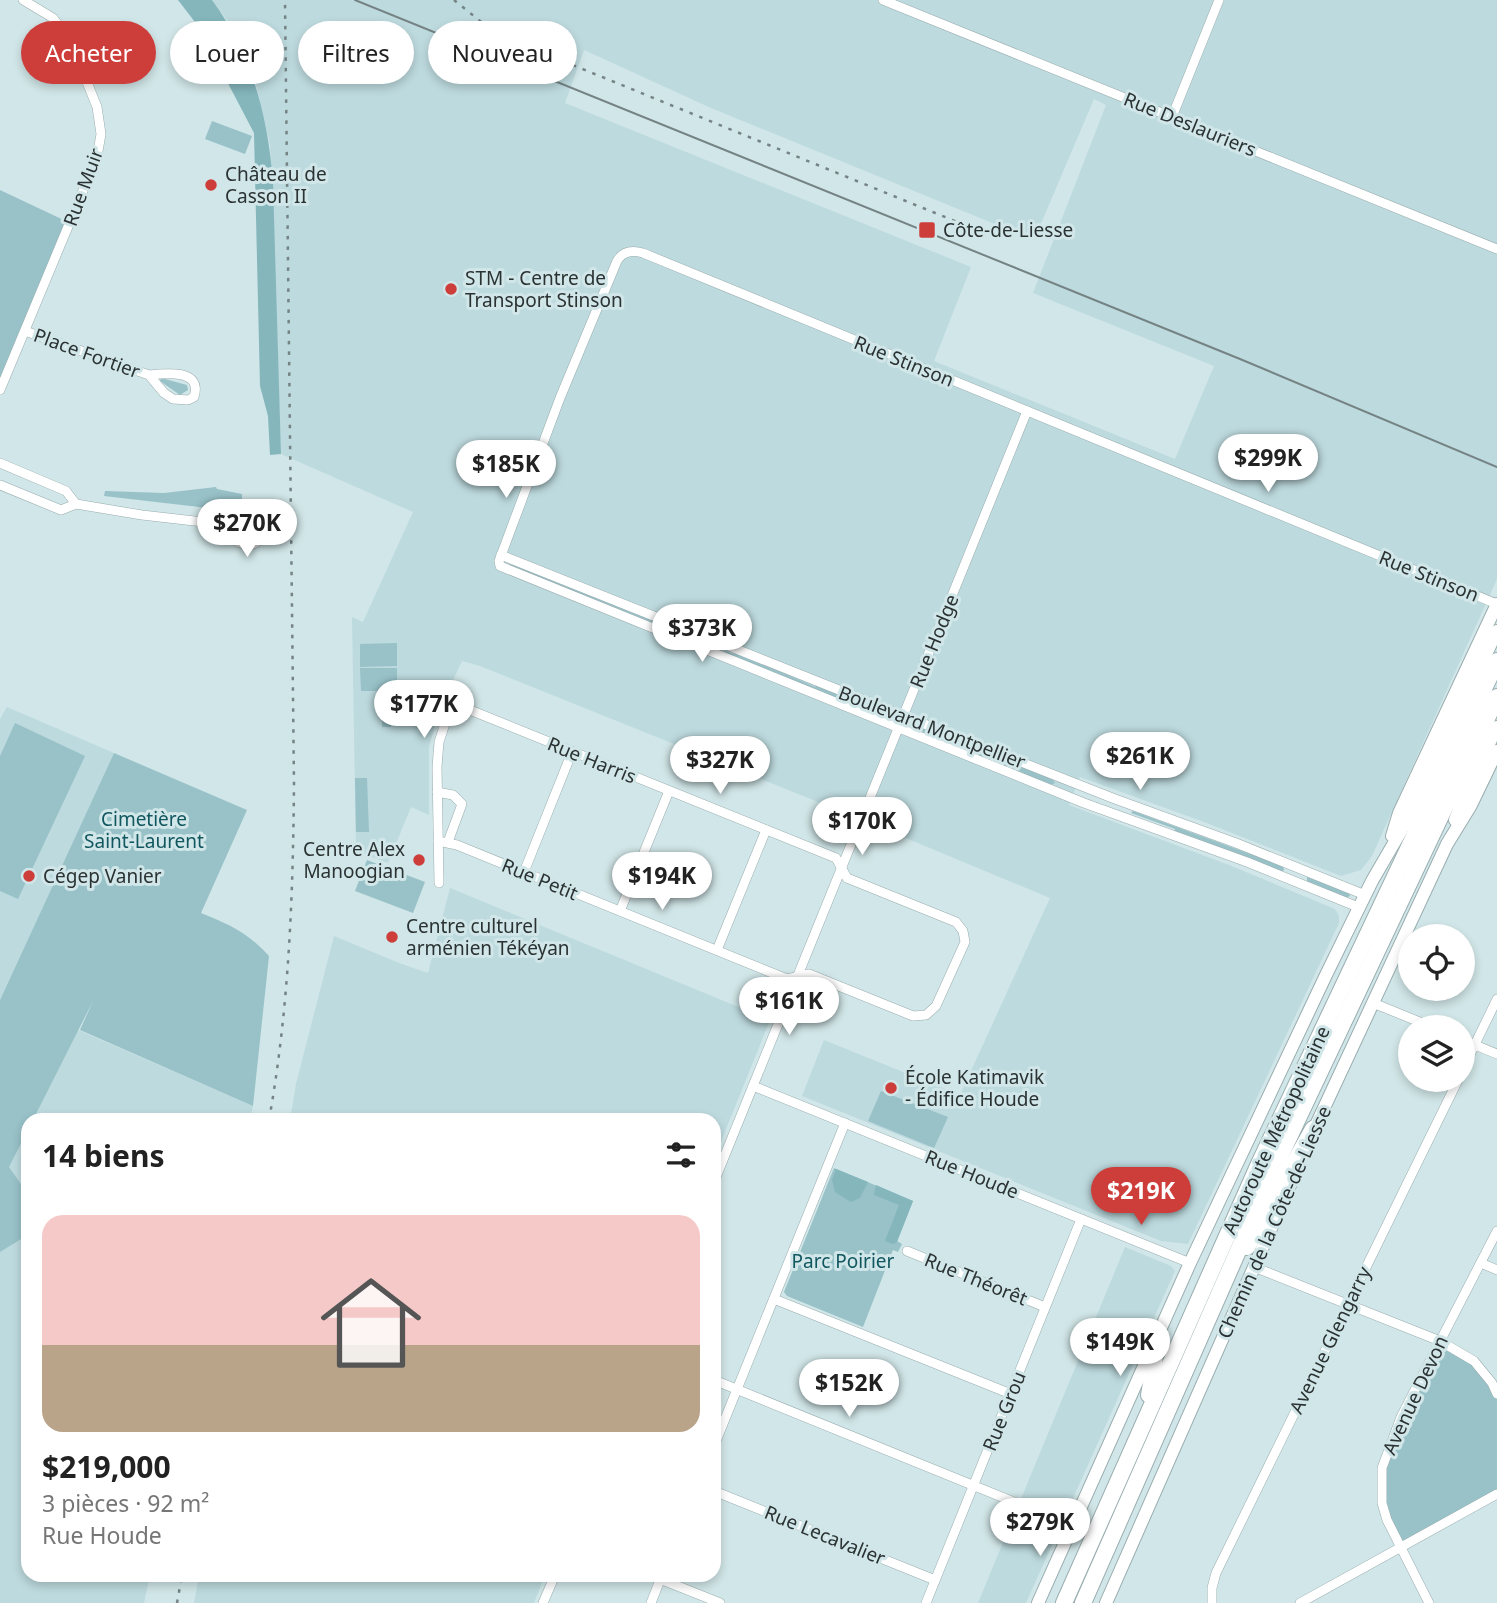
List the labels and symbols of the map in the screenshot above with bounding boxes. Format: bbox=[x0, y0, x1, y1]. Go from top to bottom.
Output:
street label: Rue Deslauriers bbox=[1120, 86, 1260, 162]
street label: Rue Muir bbox=[57, 144, 109, 229]
place label: Château de Casson II bbox=[225, 161, 327, 209]
marker: Château de Casson II bbox=[203, 177, 219, 193]
place label: Côte-de-Liesse bbox=[943, 217, 1073, 243]
marker: Côte-de-Liesse bbox=[917, 220, 937, 240]
place label: STM - Centre de Transport Stinson bbox=[465, 265, 623, 313]
marker: STM - Centre de Transport Stinson bbox=[443, 281, 459, 297]
street label: Place Fortier bbox=[30, 322, 144, 384]
street label: Rue Stinson bbox=[850, 329, 958, 393]
pin: $299K bbox=[1219, 434, 1317, 494]
pin: $185K bbox=[457, 440, 555, 500]
pin: $270K bbox=[198, 500, 296, 559]
street label: Rue Stinson bbox=[1375, 544, 1483, 608]
street label: Rue Hodge bbox=[903, 590, 965, 692]
pin: $373K bbox=[653, 604, 751, 664]
street label: Boulevard Montpellier bbox=[835, 679, 1029, 775]
pin: $177K bbox=[375, 680, 473, 740]
street label: Rue Harris bbox=[544, 730, 640, 790]
pin: $261K bbox=[1091, 732, 1189, 792]
pin: $327K bbox=[671, 736, 769, 796]
pin: $170K bbox=[813, 798, 911, 857]
park label: Cimetière Saint-Laurent bbox=[84, 806, 204, 854]
place label: Centre Alex Manoogian bbox=[303, 836, 405, 884]
marker: Centre Alex Manoogian bbox=[411, 852, 427, 868]
street label: Rue Petit bbox=[498, 852, 582, 906]
pin: $194K bbox=[613, 852, 711, 912]
place label: Cégep Vanier bbox=[43, 863, 162, 889]
marker: Cégep Vanier bbox=[21, 868, 37, 884]
place label: Centre culturel arménien Tékéyan bbox=[406, 913, 570, 961]
marker: Centre culturel arménien Tékéyan bbox=[384, 929, 400, 945]
pin: $161K bbox=[740, 978, 838, 1037]
street label: Autoroute Métropolitaine bbox=[1216, 1022, 1336, 1238]
place label: École Katimavik - Édifice Houde bbox=[905, 1064, 1044, 1112]
marker: École Katimavik - Édifice Houde bbox=[883, 1080, 899, 1096]
street label: Chemin de la Côte-de-Liesse bbox=[1211, 1102, 1337, 1342]
street label: Rue Houde bbox=[921, 1143, 1023, 1205]
pin: $219K bbox=[1092, 1168, 1190, 1227]
street label: Rue Théorêt bbox=[921, 1247, 1031, 1311]
park label: Parc Poirier bbox=[792, 1248, 895, 1274]
street label: Avenue Glengarry bbox=[1283, 1262, 1377, 1418]
pin: $149K bbox=[1071, 1318, 1169, 1378]
street label: Avenue Devon bbox=[1376, 1331, 1454, 1459]
pin: $152K bbox=[800, 1360, 898, 1419]
street label: Rue Grou bbox=[976, 1367, 1032, 1455]
pin: $279K bbox=[991, 1498, 1089, 1558]
street label: Rue Lecavalier bbox=[761, 1499, 890, 1571]

